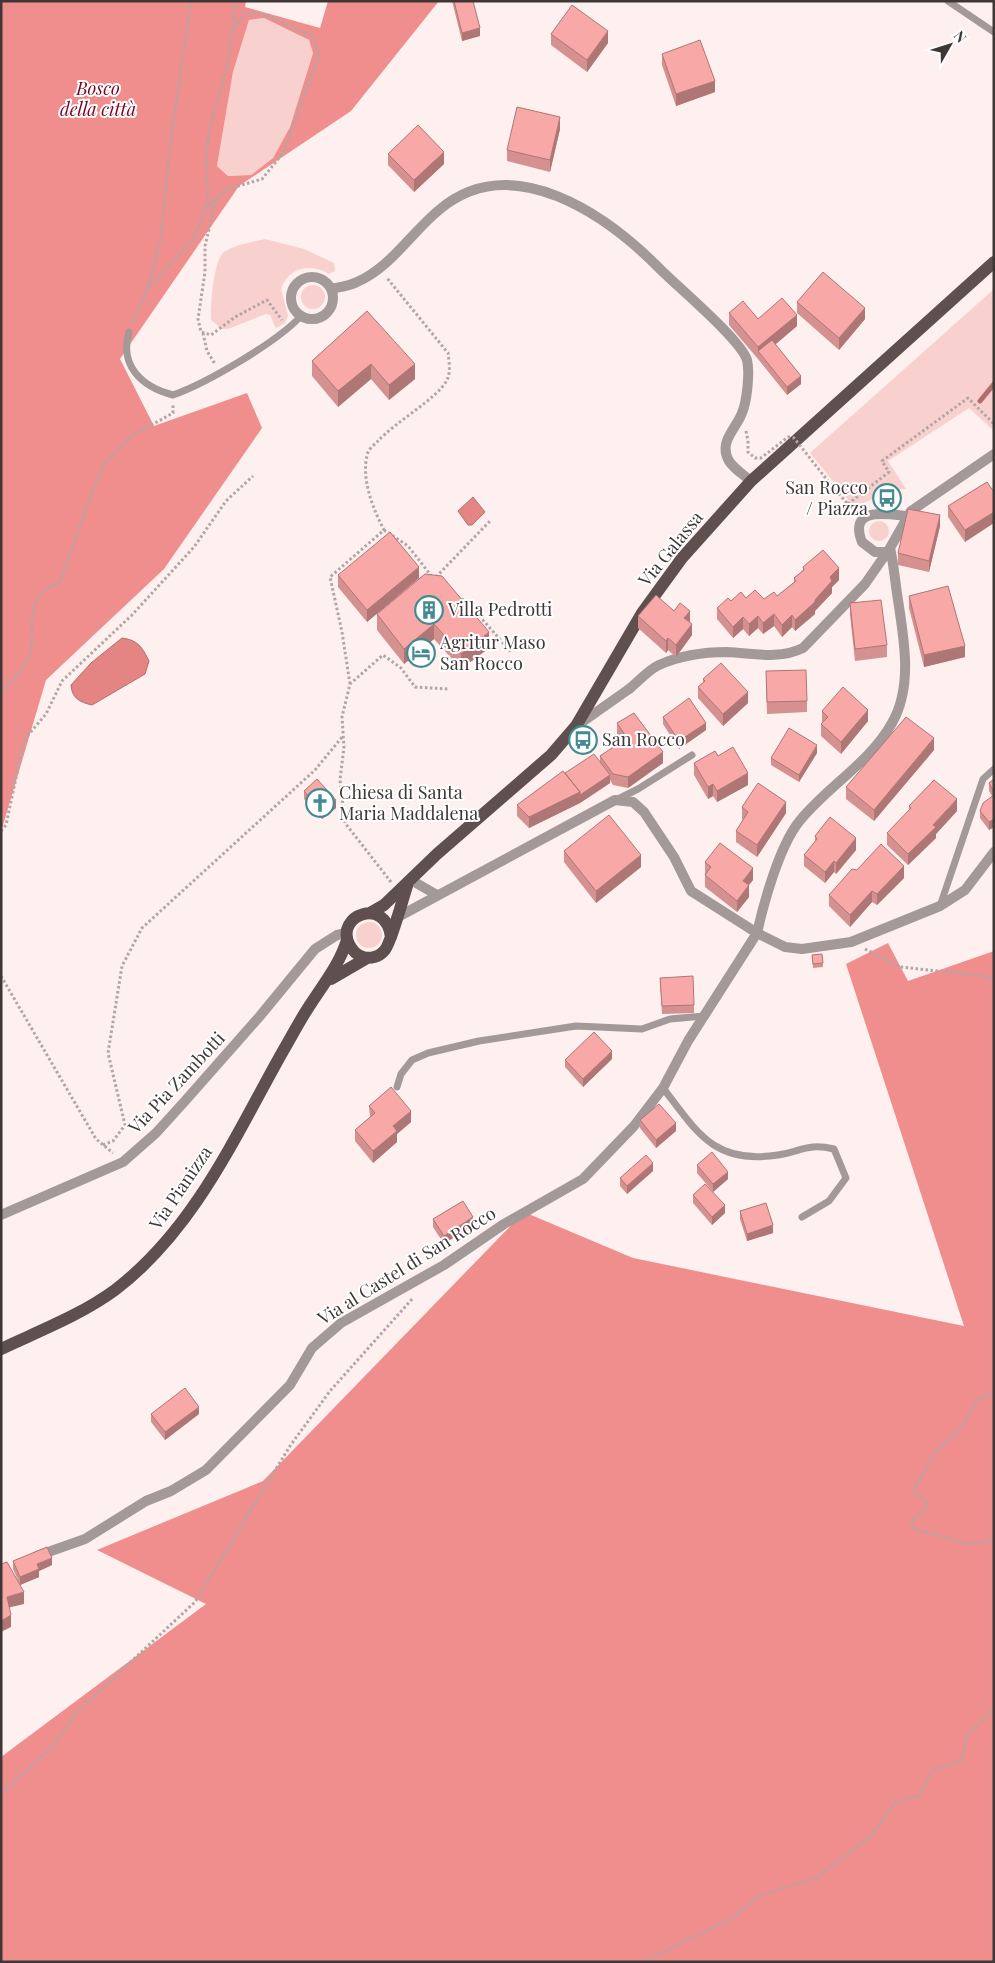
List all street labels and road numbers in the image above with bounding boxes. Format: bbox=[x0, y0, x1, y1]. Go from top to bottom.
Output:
street label: Via Galassa bbox=[632, 506, 708, 592]
street label: Via Pia Zambotti bbox=[122, 1026, 230, 1139]
street label: Via Pianizza bbox=[143, 1141, 217, 1235]
street label: Via al Castel di San Rocco bbox=[312, 1200, 500, 1330]

